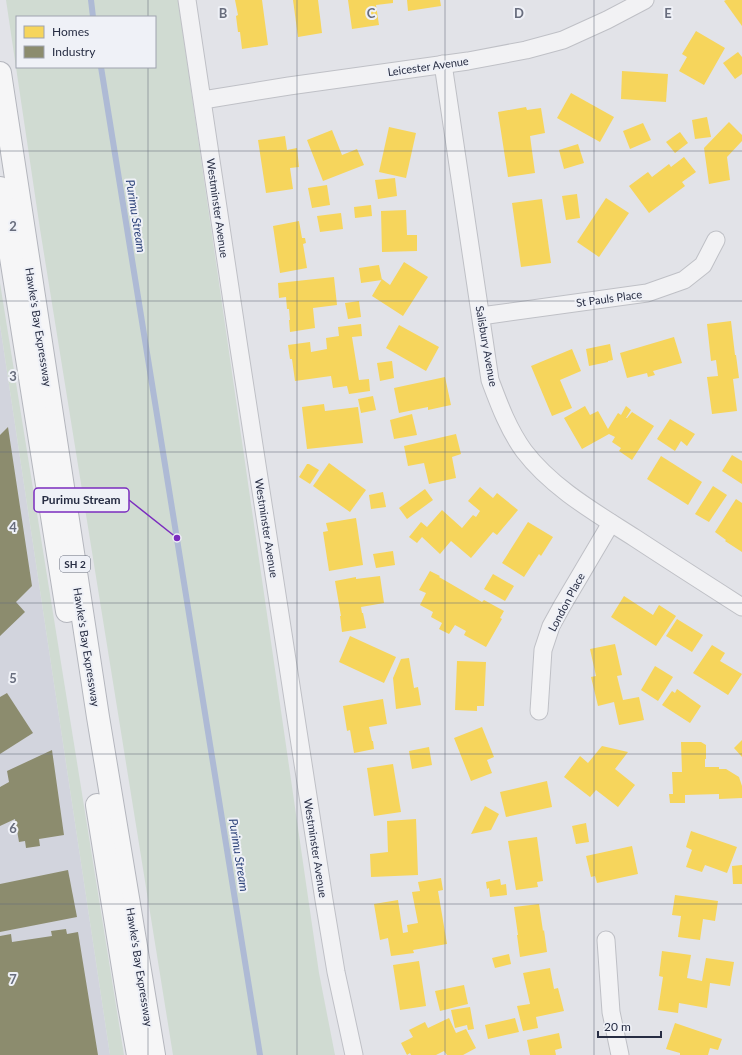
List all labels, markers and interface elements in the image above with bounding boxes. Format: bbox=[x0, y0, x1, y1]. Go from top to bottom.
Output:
text: B bbox=[219, 5, 228, 21]
text: C bbox=[367, 5, 376, 21]
text: D bbox=[514, 5, 524, 21]
text: E bbox=[664, 5, 672, 21]
legend bbox=[16, 16, 156, 68]
text: Homes bbox=[52, 24, 89, 39]
text: Industry bbox=[52, 44, 96, 59]
street label: Leicester Avenue bbox=[387, 54, 470, 78]
street label: Westminster Avenue bbox=[205, 157, 231, 259]
water label: Purimu Stream bbox=[123, 178, 149, 254]
text: 2 bbox=[9, 218, 17, 234]
street label: Hawke's Bay Expressway bbox=[23, 267, 55, 388]
street label: St Pauls Place bbox=[575, 287, 643, 309]
street label: Salisbury Avenue bbox=[473, 305, 501, 388]
text: 3 bbox=[9, 368, 17, 384]
street label: Westminster Avenue bbox=[253, 477, 281, 579]
callout: Purimu Stream bbox=[34, 488, 129, 512]
text: Purimu Stream bbox=[41, 492, 121, 507]
text: 4 bbox=[9, 519, 17, 535]
road number: SH 2 bbox=[60, 556, 90, 572]
street label: London Place bbox=[545, 570, 587, 634]
street label: Hawke's Bay Expressway bbox=[71, 587, 103, 708]
text: 5 bbox=[9, 670, 17, 686]
street label: Westminster Avenue bbox=[302, 797, 330, 899]
water label: Purimu Stream bbox=[226, 817, 252, 893]
text: 6 bbox=[9, 820, 17, 836]
street label: Hawke's Bay Expressway bbox=[124, 907, 156, 1028]
text: 7 bbox=[9, 971, 17, 987]
scale bar bbox=[598, 1013, 661, 1039]
text: 20 m bbox=[604, 1019, 631, 1034]

